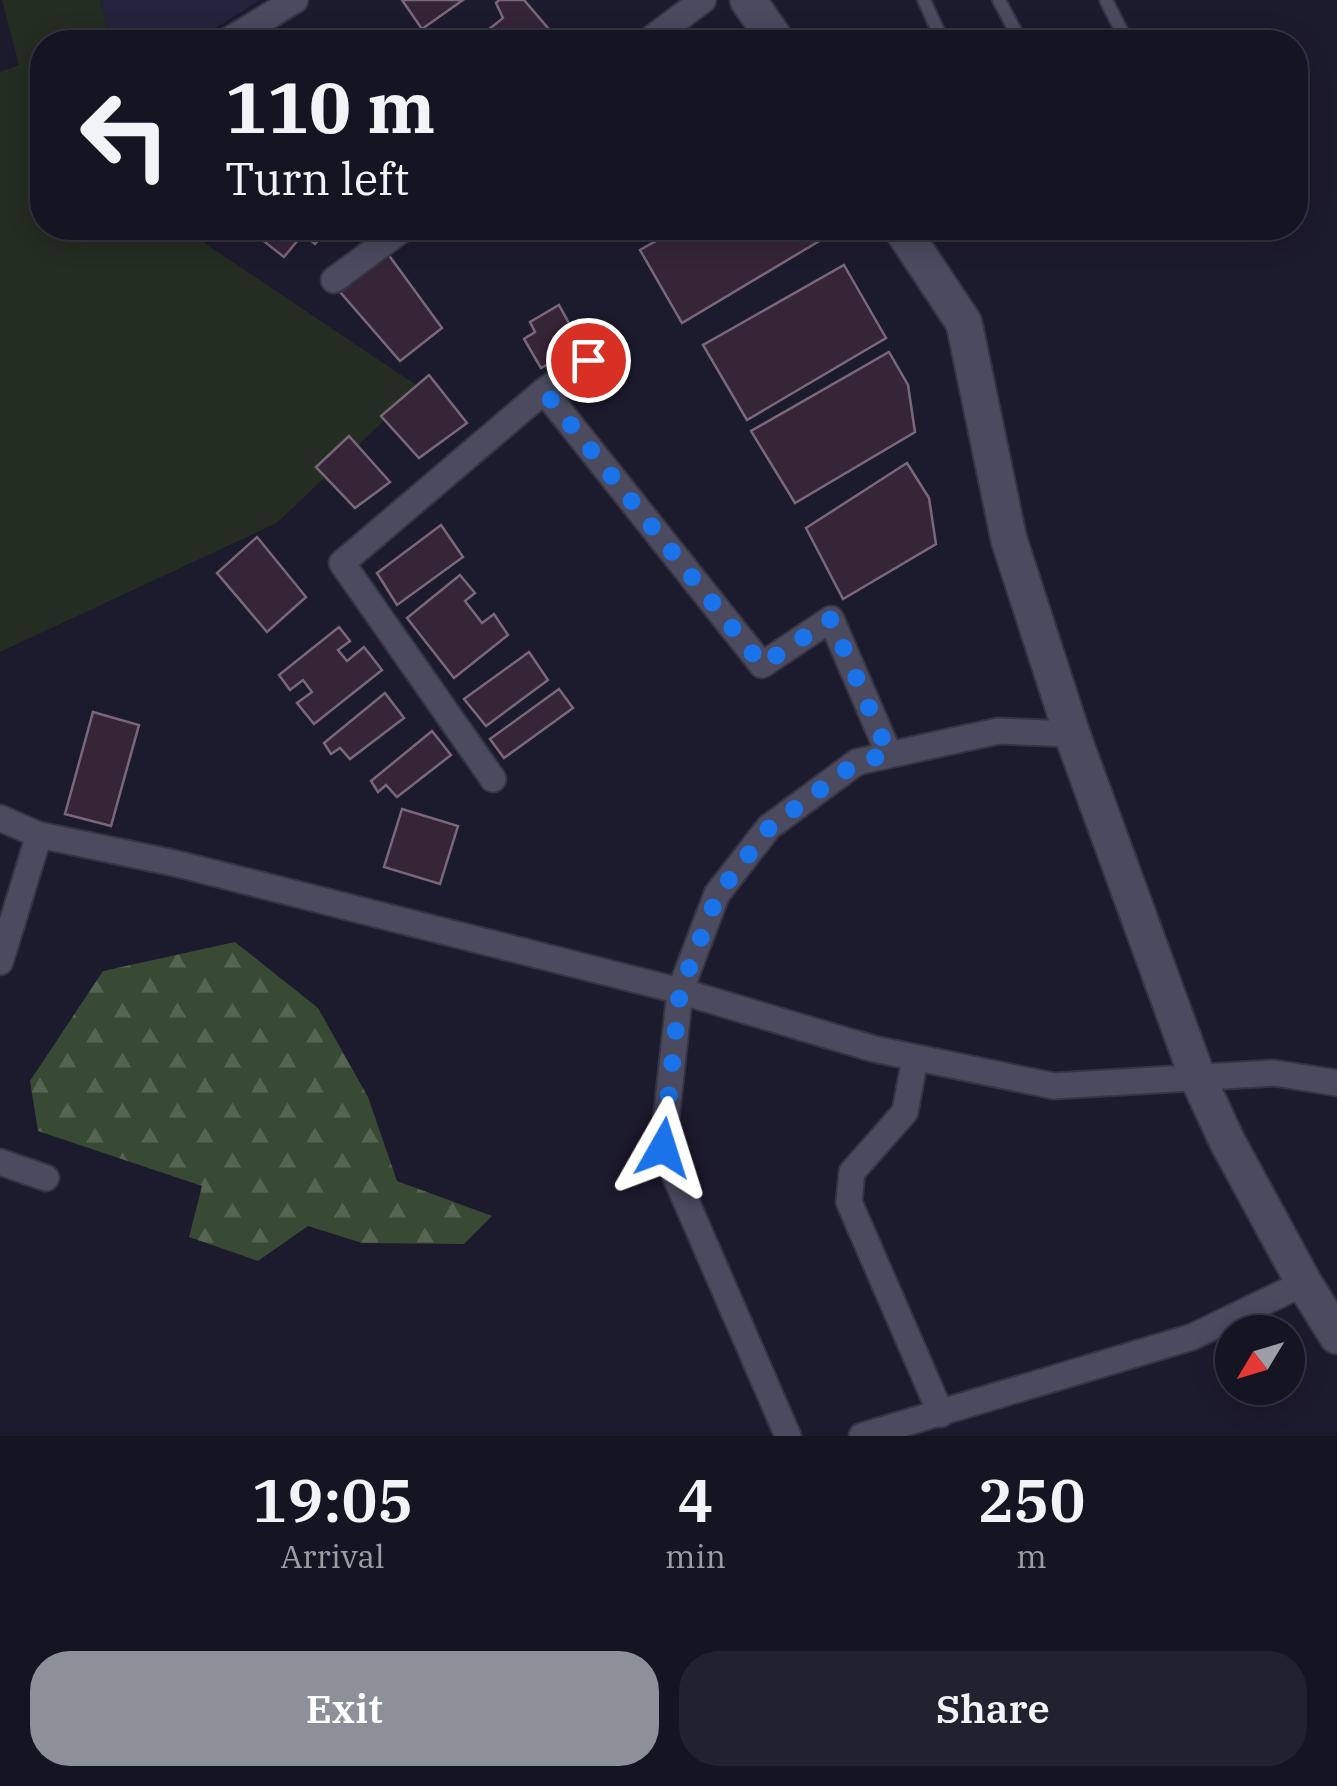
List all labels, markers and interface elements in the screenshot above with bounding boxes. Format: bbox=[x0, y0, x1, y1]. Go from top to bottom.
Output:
text: 110 m bbox=[225, 61, 435, 152]
icon: left bbox=[60, 70, 190, 200]
text: Turn left bbox=[225, 149, 409, 207]
pin bbox=[546, 318, 631, 403]
icon: arrive bbox=[561, 333, 616, 388]
position arrow bbox=[611, 1096, 715, 1200]
north arrow bbox=[1215, 1315, 1305, 1405]
map controls bbox=[1215, 1315, 1305, 1405]
text: 19:05 bbox=[252, 1460, 413, 1539]
text: 4 bbox=[677, 1460, 713, 1539]
text: 250 bbox=[977, 1460, 1085, 1539]
text: Arrival bbox=[280, 1535, 385, 1577]
text: min bbox=[665, 1535, 726, 1577]
text: m bbox=[1016, 1535, 1047, 1577]
button: Exit bbox=[30, 1651, 659, 1766]
button: Share bbox=[679, 1651, 1307, 1766]

